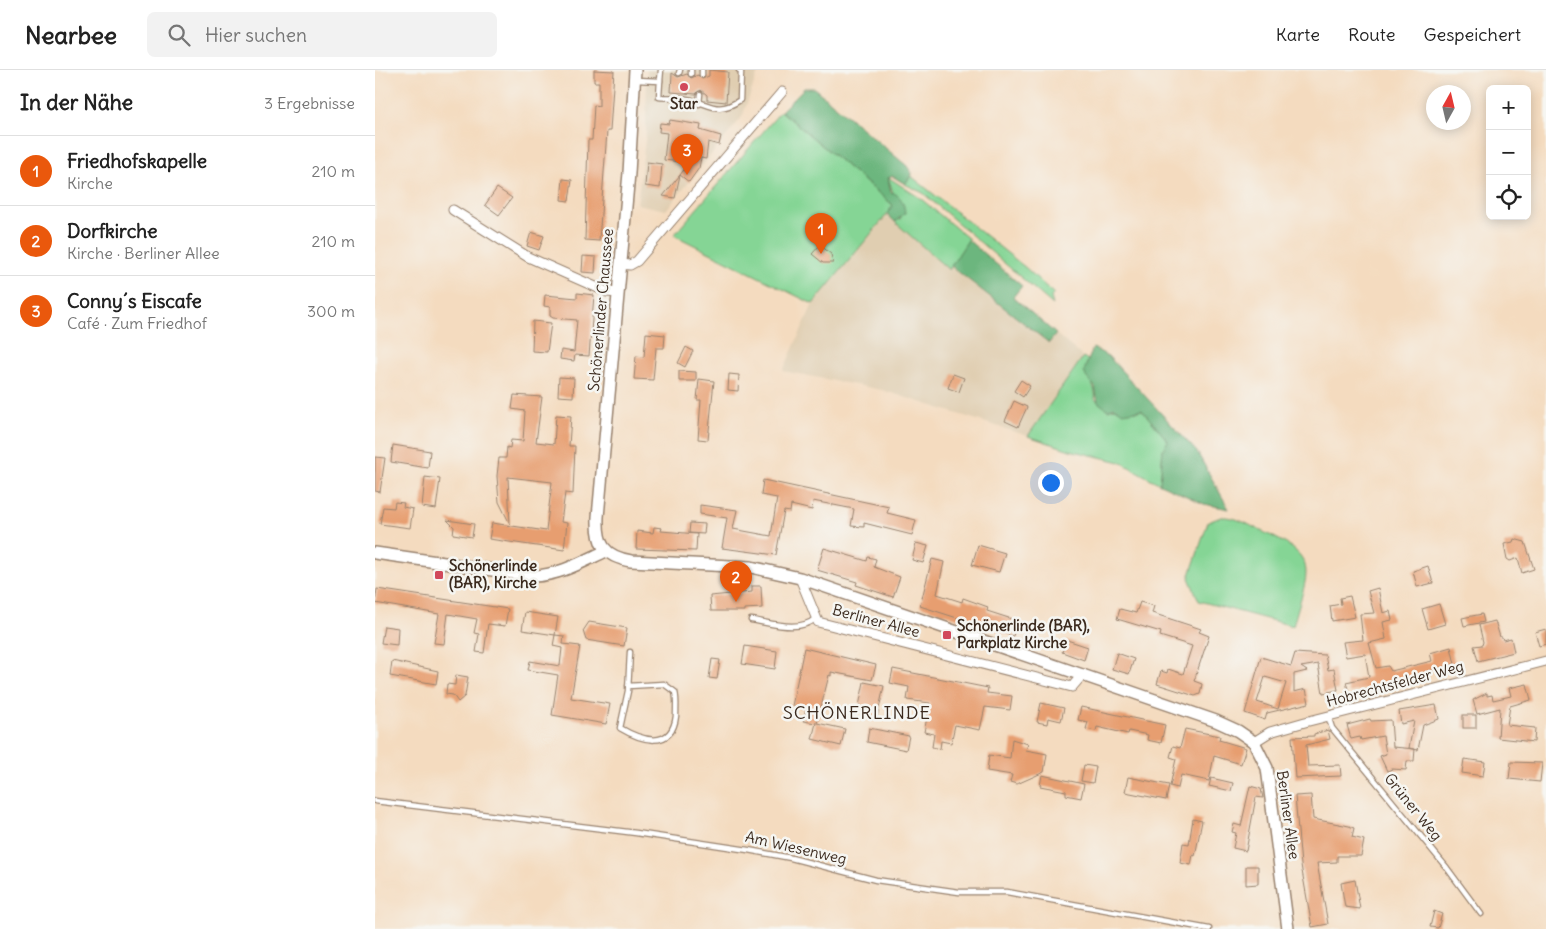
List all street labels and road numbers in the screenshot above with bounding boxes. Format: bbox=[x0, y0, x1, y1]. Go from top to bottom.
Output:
street label: Schönerlinder Chaussee bbox=[584, 228, 617, 392]
street label: Berliner Allee bbox=[830, 600, 922, 641]
street label: Hobrechtsfelder Weg bbox=[1324, 656, 1466, 711]
street label: Berliner Allee bbox=[1273, 769, 1304, 861]
street label: Grüner Weg bbox=[1380, 769, 1446, 844]
street label: Am Wiesenweg bbox=[744, 827, 849, 868]

